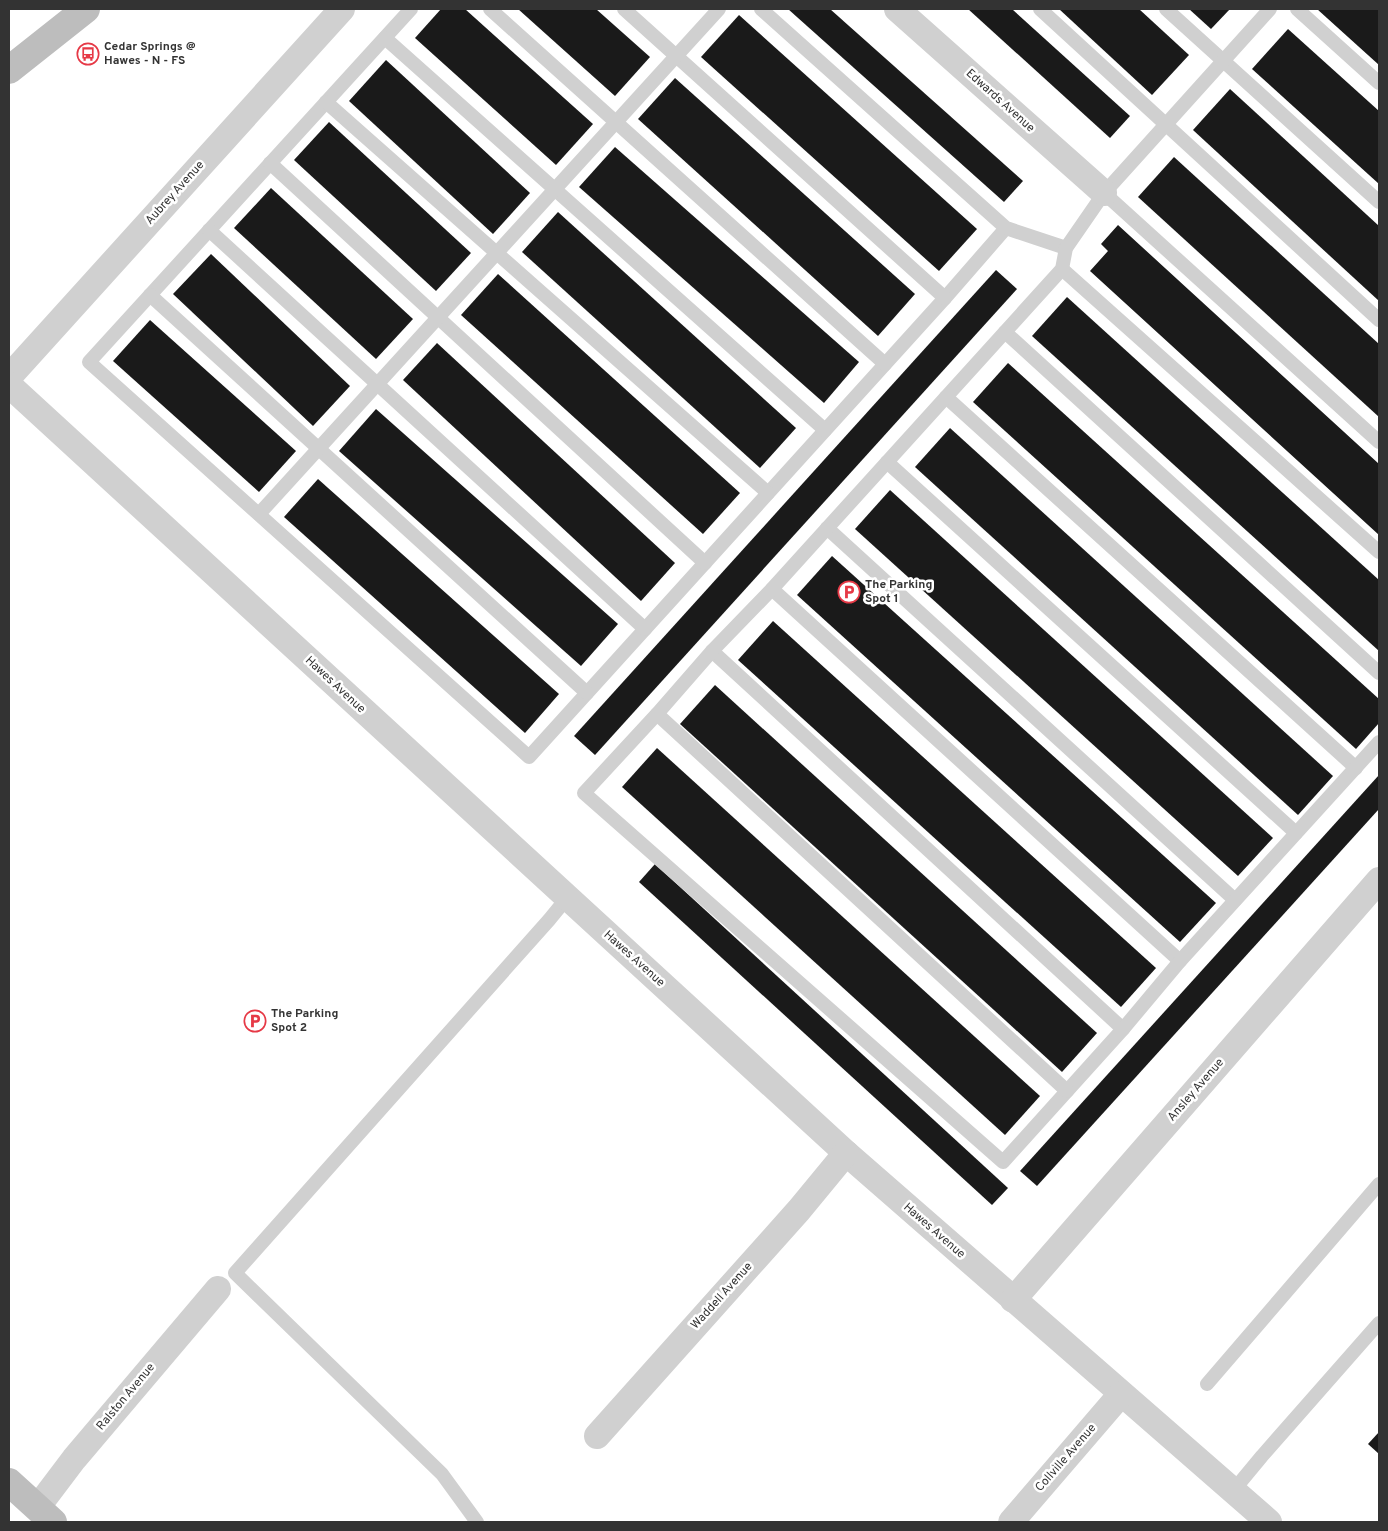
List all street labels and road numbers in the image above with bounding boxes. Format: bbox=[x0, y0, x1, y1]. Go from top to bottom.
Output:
street label: Edwards Avenue bbox=[962, 66, 1038, 136]
street label: Aubrey Avenue bbox=[142, 158, 208, 228]
street label: Hawes Avenue bbox=[301, 653, 369, 717]
street label: Hawes Avenue bbox=[600, 927, 668, 991]
street label: Ansley Avenue bbox=[1164, 1055, 1228, 1125]
street label: Hawes Avenue bbox=[900, 1200, 968, 1262]
street label: Waddell Avenue bbox=[688, 1259, 756, 1333]
street label: Ralston Avenue bbox=[93, 1360, 159, 1434]
street label: Collville Avenue bbox=[1032, 1421, 1100, 1495]

